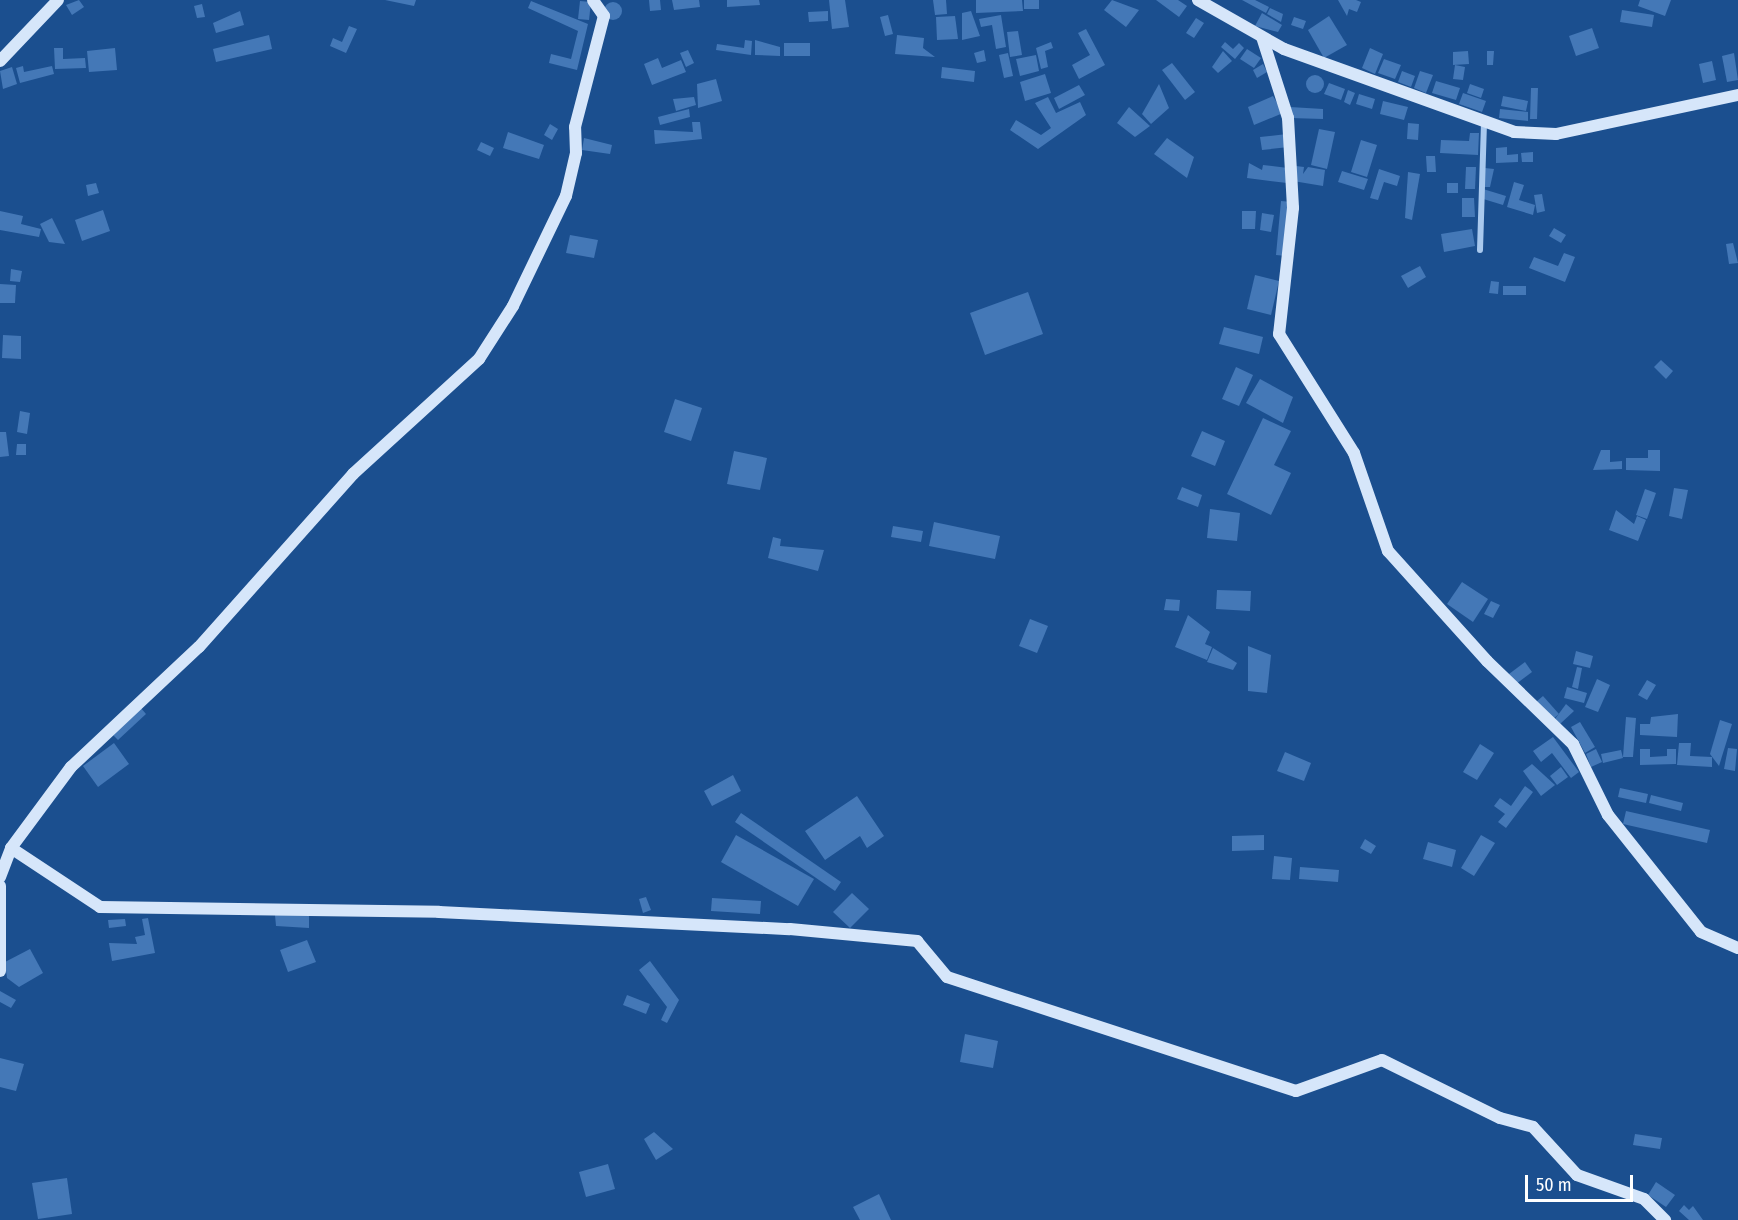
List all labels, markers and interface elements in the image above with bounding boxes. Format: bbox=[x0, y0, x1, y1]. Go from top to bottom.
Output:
scale bar bbox=[1528, 1163, 1636, 1201]
text: 50 m bbox=[1536, 1174, 1572, 1196]

